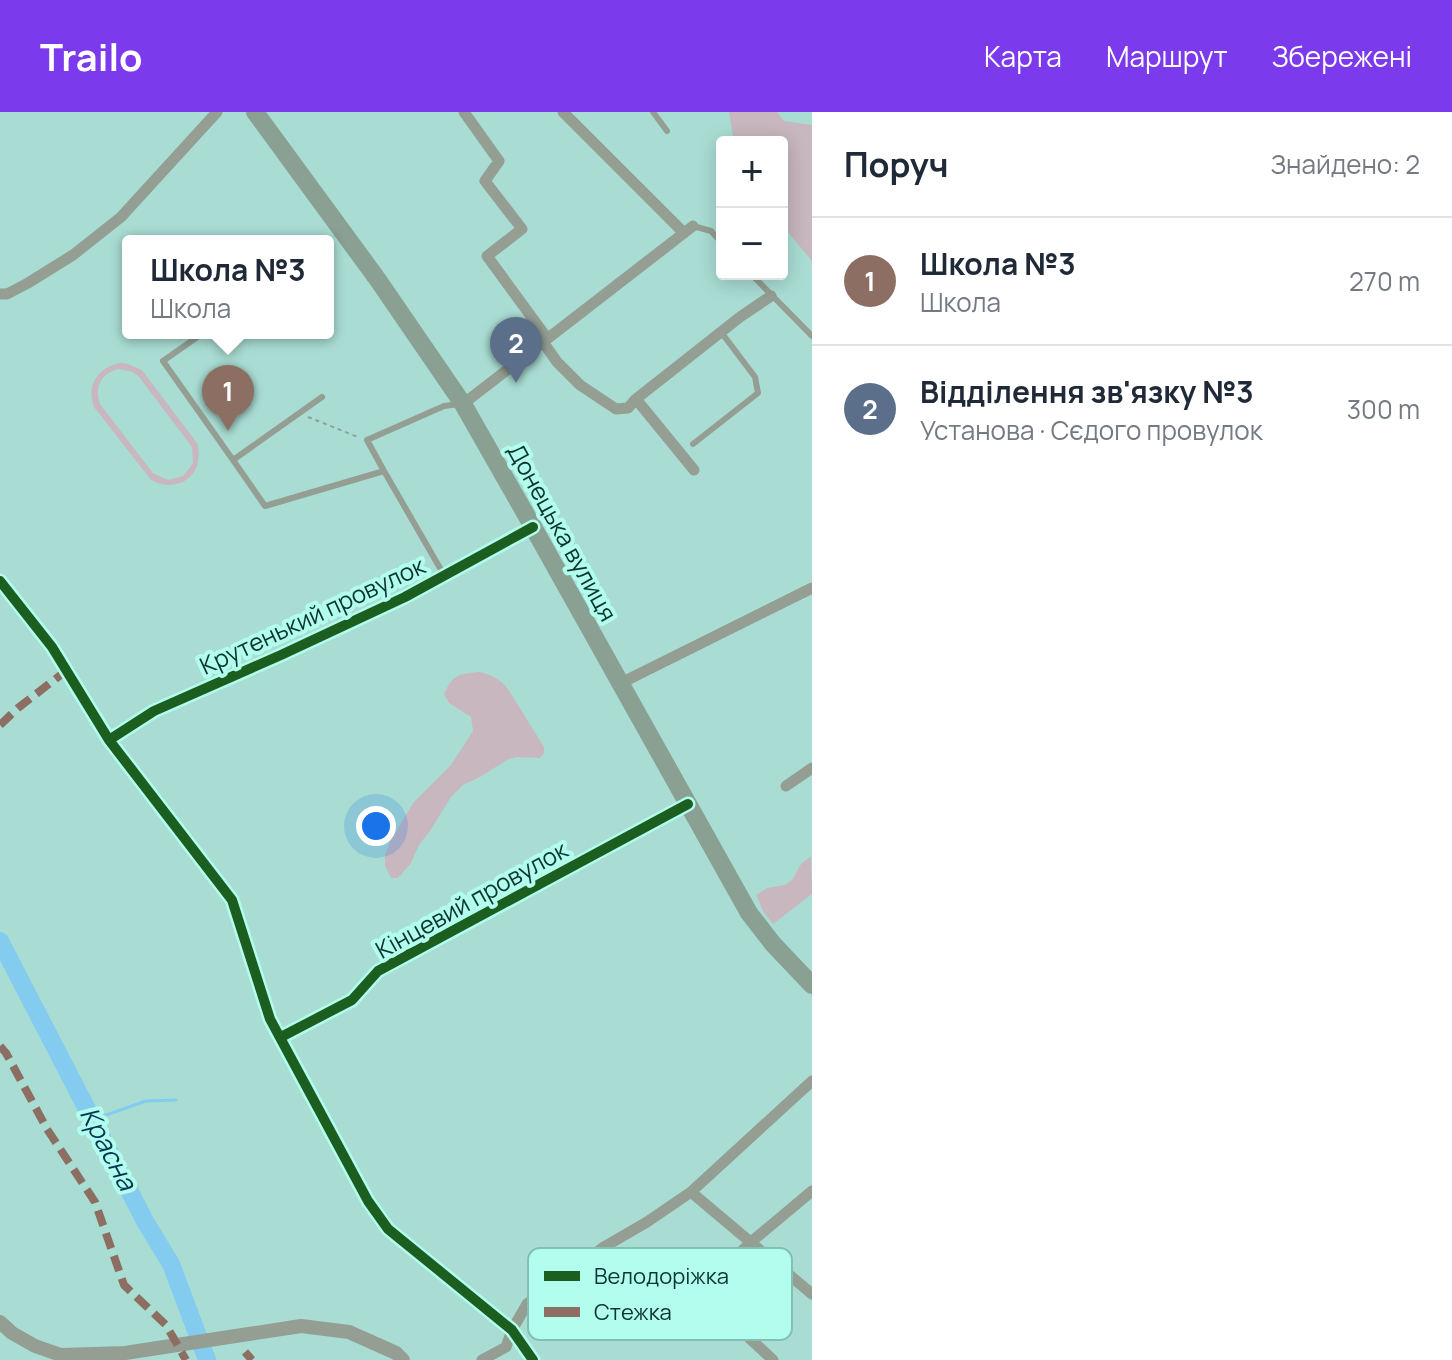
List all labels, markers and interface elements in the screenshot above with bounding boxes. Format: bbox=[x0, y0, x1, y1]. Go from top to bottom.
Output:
text: Trailo bbox=[40, 30, 143, 82]
text: Карта bbox=[984, 37, 1062, 75]
text: Маршрут bbox=[1106, 37, 1228, 75]
text: Збережені bbox=[1272, 37, 1412, 75]
map controls bbox=[716, 136, 788, 280]
button: + bbox=[716, 136, 788, 208]
text: Поруч bbox=[844, 141, 948, 187]
text: Знайдено: 2 bbox=[1271, 146, 1420, 182]
button: − bbox=[716, 208, 788, 280]
popup bbox=[122, 235, 334, 339]
text: Школа №3 bbox=[920, 243, 1076, 284]
text: Школа №3 bbox=[150, 249, 306, 290]
text: 1 bbox=[864, 263, 876, 299]
text: 270 m bbox=[1349, 263, 1420, 299]
text: Школа bbox=[920, 284, 1001, 320]
text: Школа bbox=[150, 290, 231, 326]
pin: 2 bbox=[490, 317, 542, 383]
pin: 1 bbox=[202, 365, 254, 431]
text: Відділення зв'язку №3 bbox=[920, 371, 1254, 412]
text: 2 bbox=[862, 391, 878, 427]
text: 300 m bbox=[1347, 391, 1420, 427]
text: Установа · Сєдого провулок bbox=[920, 412, 1263, 448]
street label: Донецька вулиця bbox=[500, 437, 626, 627]
street label: Крутенький провулок bbox=[194, 548, 431, 682]
your location bbox=[356, 806, 396, 846]
street label: Кінцевий провулок bbox=[369, 832, 574, 966]
water label: Красна bbox=[72, 1100, 147, 1197]
legend bbox=[528, 1248, 792, 1340]
text: Велодоріжка bbox=[594, 1261, 729, 1291]
text: Стежка bbox=[594, 1297, 672, 1327]

